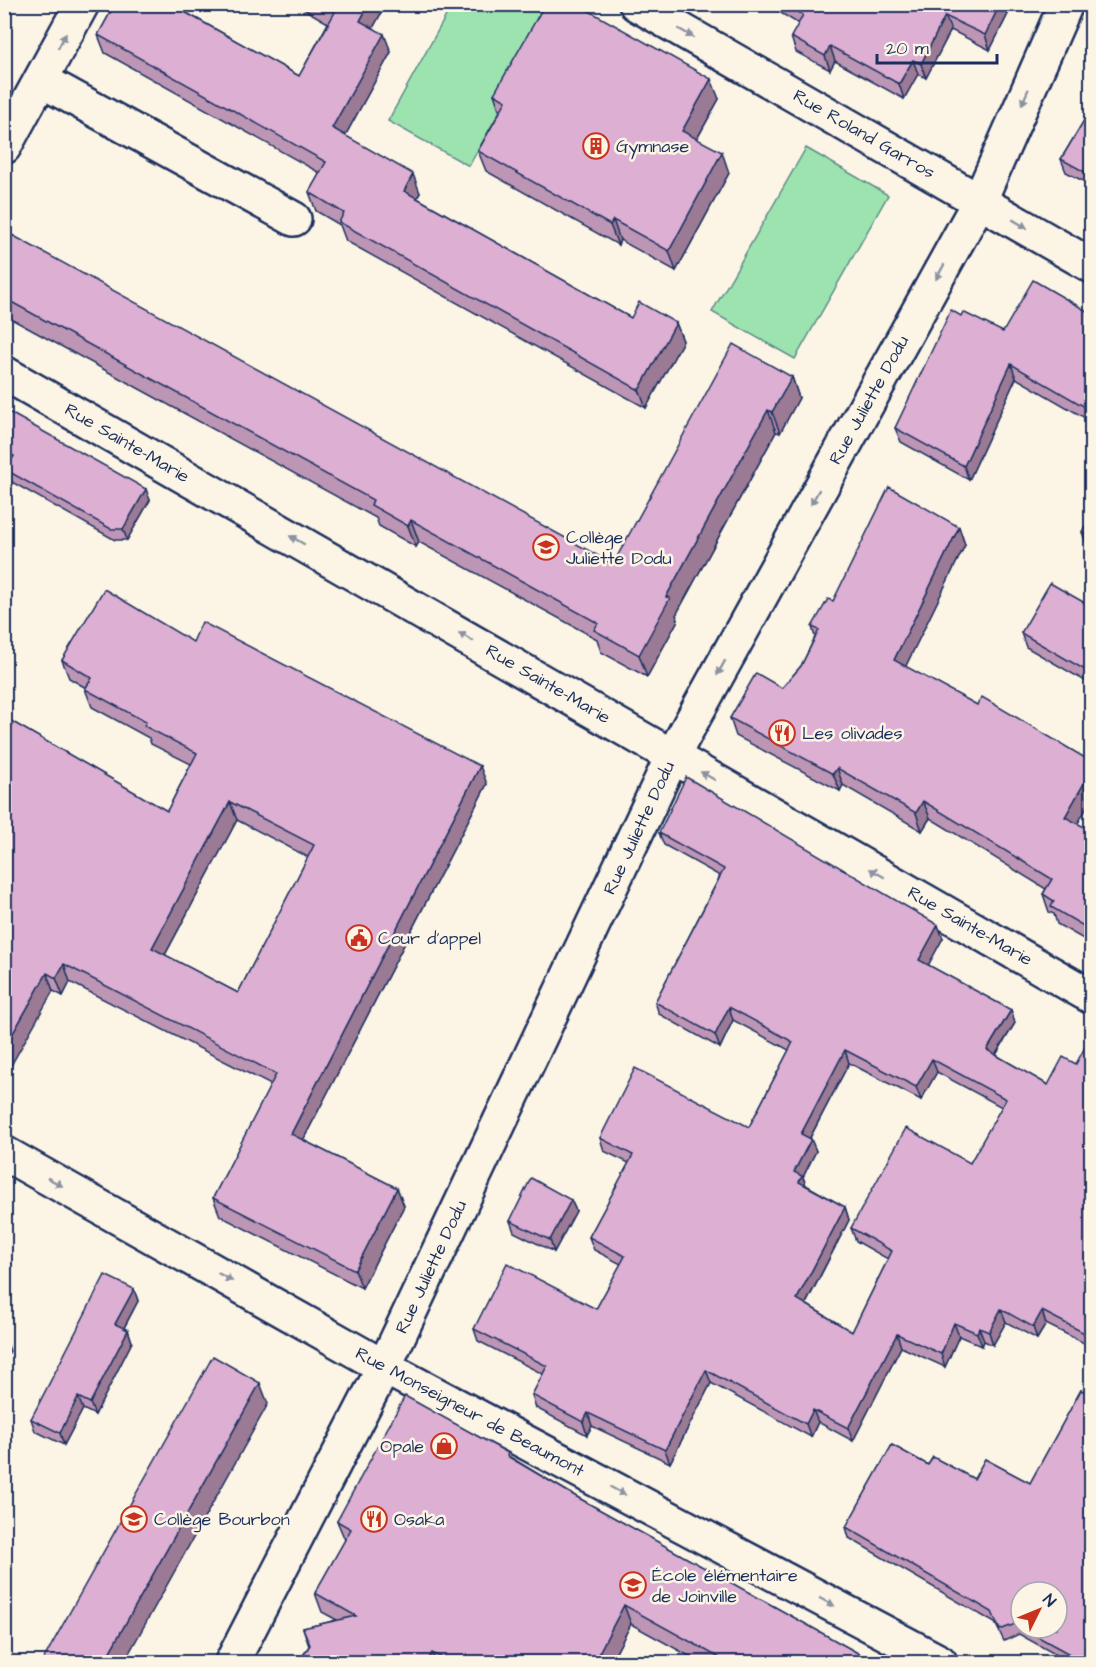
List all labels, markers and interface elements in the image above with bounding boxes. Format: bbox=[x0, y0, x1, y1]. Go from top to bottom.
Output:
scale bar bbox=[877, 27, 997, 65]
one-way arrow bbox=[678, 28, 695, 38]
one-way arrow bbox=[57, 32, 67, 49]
text: 20 m bbox=[886, 36, 929, 61]
street label: Rue Roland Garros bbox=[788, 83, 940, 185]
one-way arrow bbox=[1021, 88, 1030, 105]
building icon: Gymnase bbox=[581, 131, 611, 161]
place label: Gymnase bbox=[616, 134, 690, 160]
one-way arrow bbox=[1012, 218, 1028, 229]
one-way arrow bbox=[935, 264, 945, 281]
street label: Rue Juliette Dodu bbox=[823, 331, 915, 469]
street label: Rue Sainte-Marie bbox=[60, 397, 194, 489]
one-way arrow bbox=[810, 489, 820, 506]
place label: Collège Juliette Dodu bbox=[566, 525, 672, 571]
school or university icon: Collège Juliette Dodu bbox=[531, 532, 561, 562]
one-way arrow bbox=[288, 535, 305, 545]
one-way arrow bbox=[457, 632, 474, 642]
street label: Rue Sainte-Marie bbox=[481, 638, 615, 730]
one-way arrow bbox=[716, 660, 726, 677]
restaurant icon: Les olivades bbox=[767, 718, 797, 748]
place label: Les olivades bbox=[802, 721, 903, 746]
street label: Rue Juliette Dodu bbox=[597, 757, 681, 899]
one-way arrow bbox=[700, 770, 716, 781]
one-way arrow bbox=[868, 868, 885, 878]
street label: Rue Sainte-Marie bbox=[903, 880, 1037, 972]
public building icon: Cour d'appel bbox=[344, 923, 374, 953]
place label: Cour d'appel bbox=[378, 926, 481, 951]
one-way arrow bbox=[47, 1177, 64, 1187]
street label: Rue Juliette Dodu bbox=[389, 1196, 473, 1338]
one-way arrow bbox=[217, 1272, 234, 1282]
street label: Rue Monseigneur de Beaumont bbox=[351, 1341, 590, 1484]
shop icon: Opale bbox=[429, 1431, 459, 1461]
place label: Opale bbox=[380, 1434, 424, 1459]
one-way arrow bbox=[610, 1486, 627, 1496]
school or university icon: Collège Bourbon bbox=[119, 1504, 149, 1534]
restaurant icon: Osaka bbox=[359, 1504, 389, 1534]
place label: Collège Bourbon bbox=[154, 1507, 290, 1533]
place label: Osaka bbox=[394, 1507, 444, 1532]
place label: École élémentaire de Joinville bbox=[652, 1563, 798, 1609]
school or university icon: École élémentaire de Joinville bbox=[618, 1570, 648, 1600]
north arrow bbox=[1009, 1580, 1069, 1640]
text: N bbox=[1038, 1589, 1061, 1612]
one-way arrow bbox=[818, 1597, 836, 1607]

